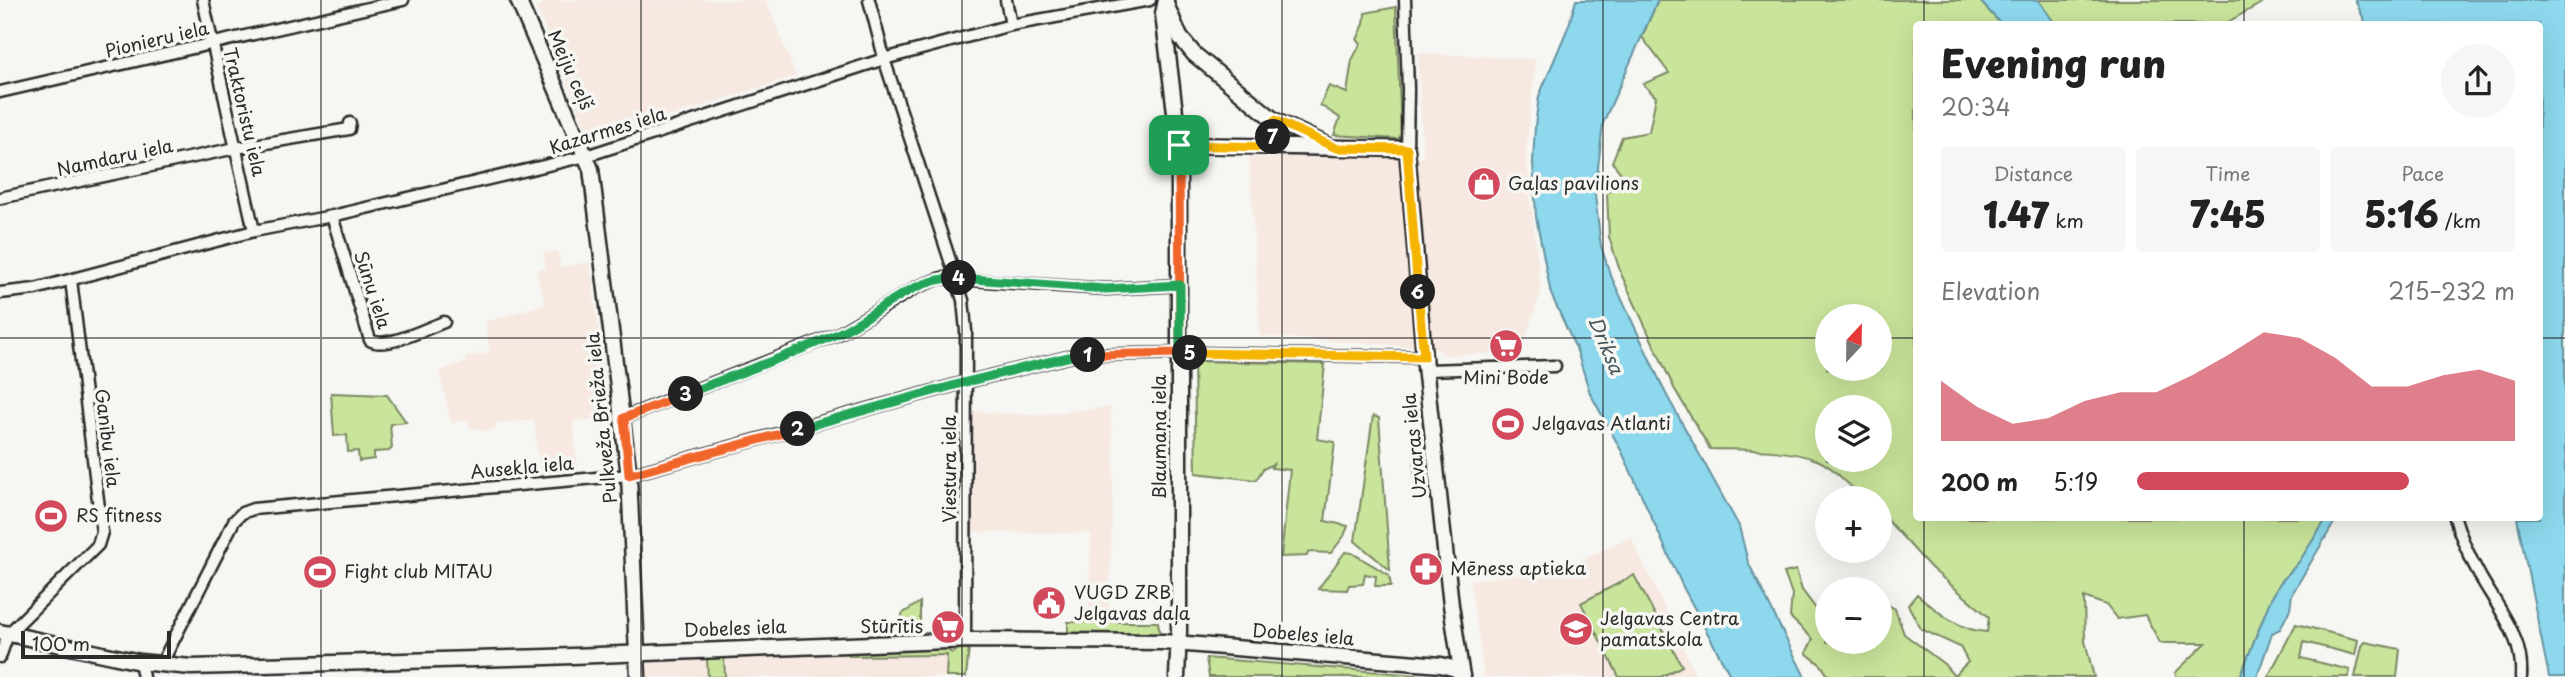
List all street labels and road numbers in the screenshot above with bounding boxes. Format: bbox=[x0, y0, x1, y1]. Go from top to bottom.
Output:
street label: Pionieru iela bbox=[102, 13, 212, 64]
street label: Meiju ceļš bbox=[542, 25, 601, 114]
street label: Traktoristu iela bbox=[217, 44, 274, 180]
street label: Kazarmes iela bbox=[546, 99, 670, 160]
street label: Namdaru iela bbox=[54, 131, 176, 182]
street label: Sūnu iela bbox=[348, 247, 399, 333]
street label: Pulkveža Brieža iela bbox=[578, 331, 623, 505]
street label: Blaumaņa iela bbox=[1145, 374, 1172, 500]
street label: Ganību iela bbox=[89, 387, 128, 490]
street label: Uzvaras iela bbox=[1394, 391, 1432, 500]
street label: Viestura iela bbox=[935, 414, 962, 523]
street label: Ausekļa iela bbox=[469, 448, 575, 484]
street label: Dobeles iela bbox=[683, 612, 788, 643]
street label: Dobeles iela bbox=[1251, 616, 1356, 652]

